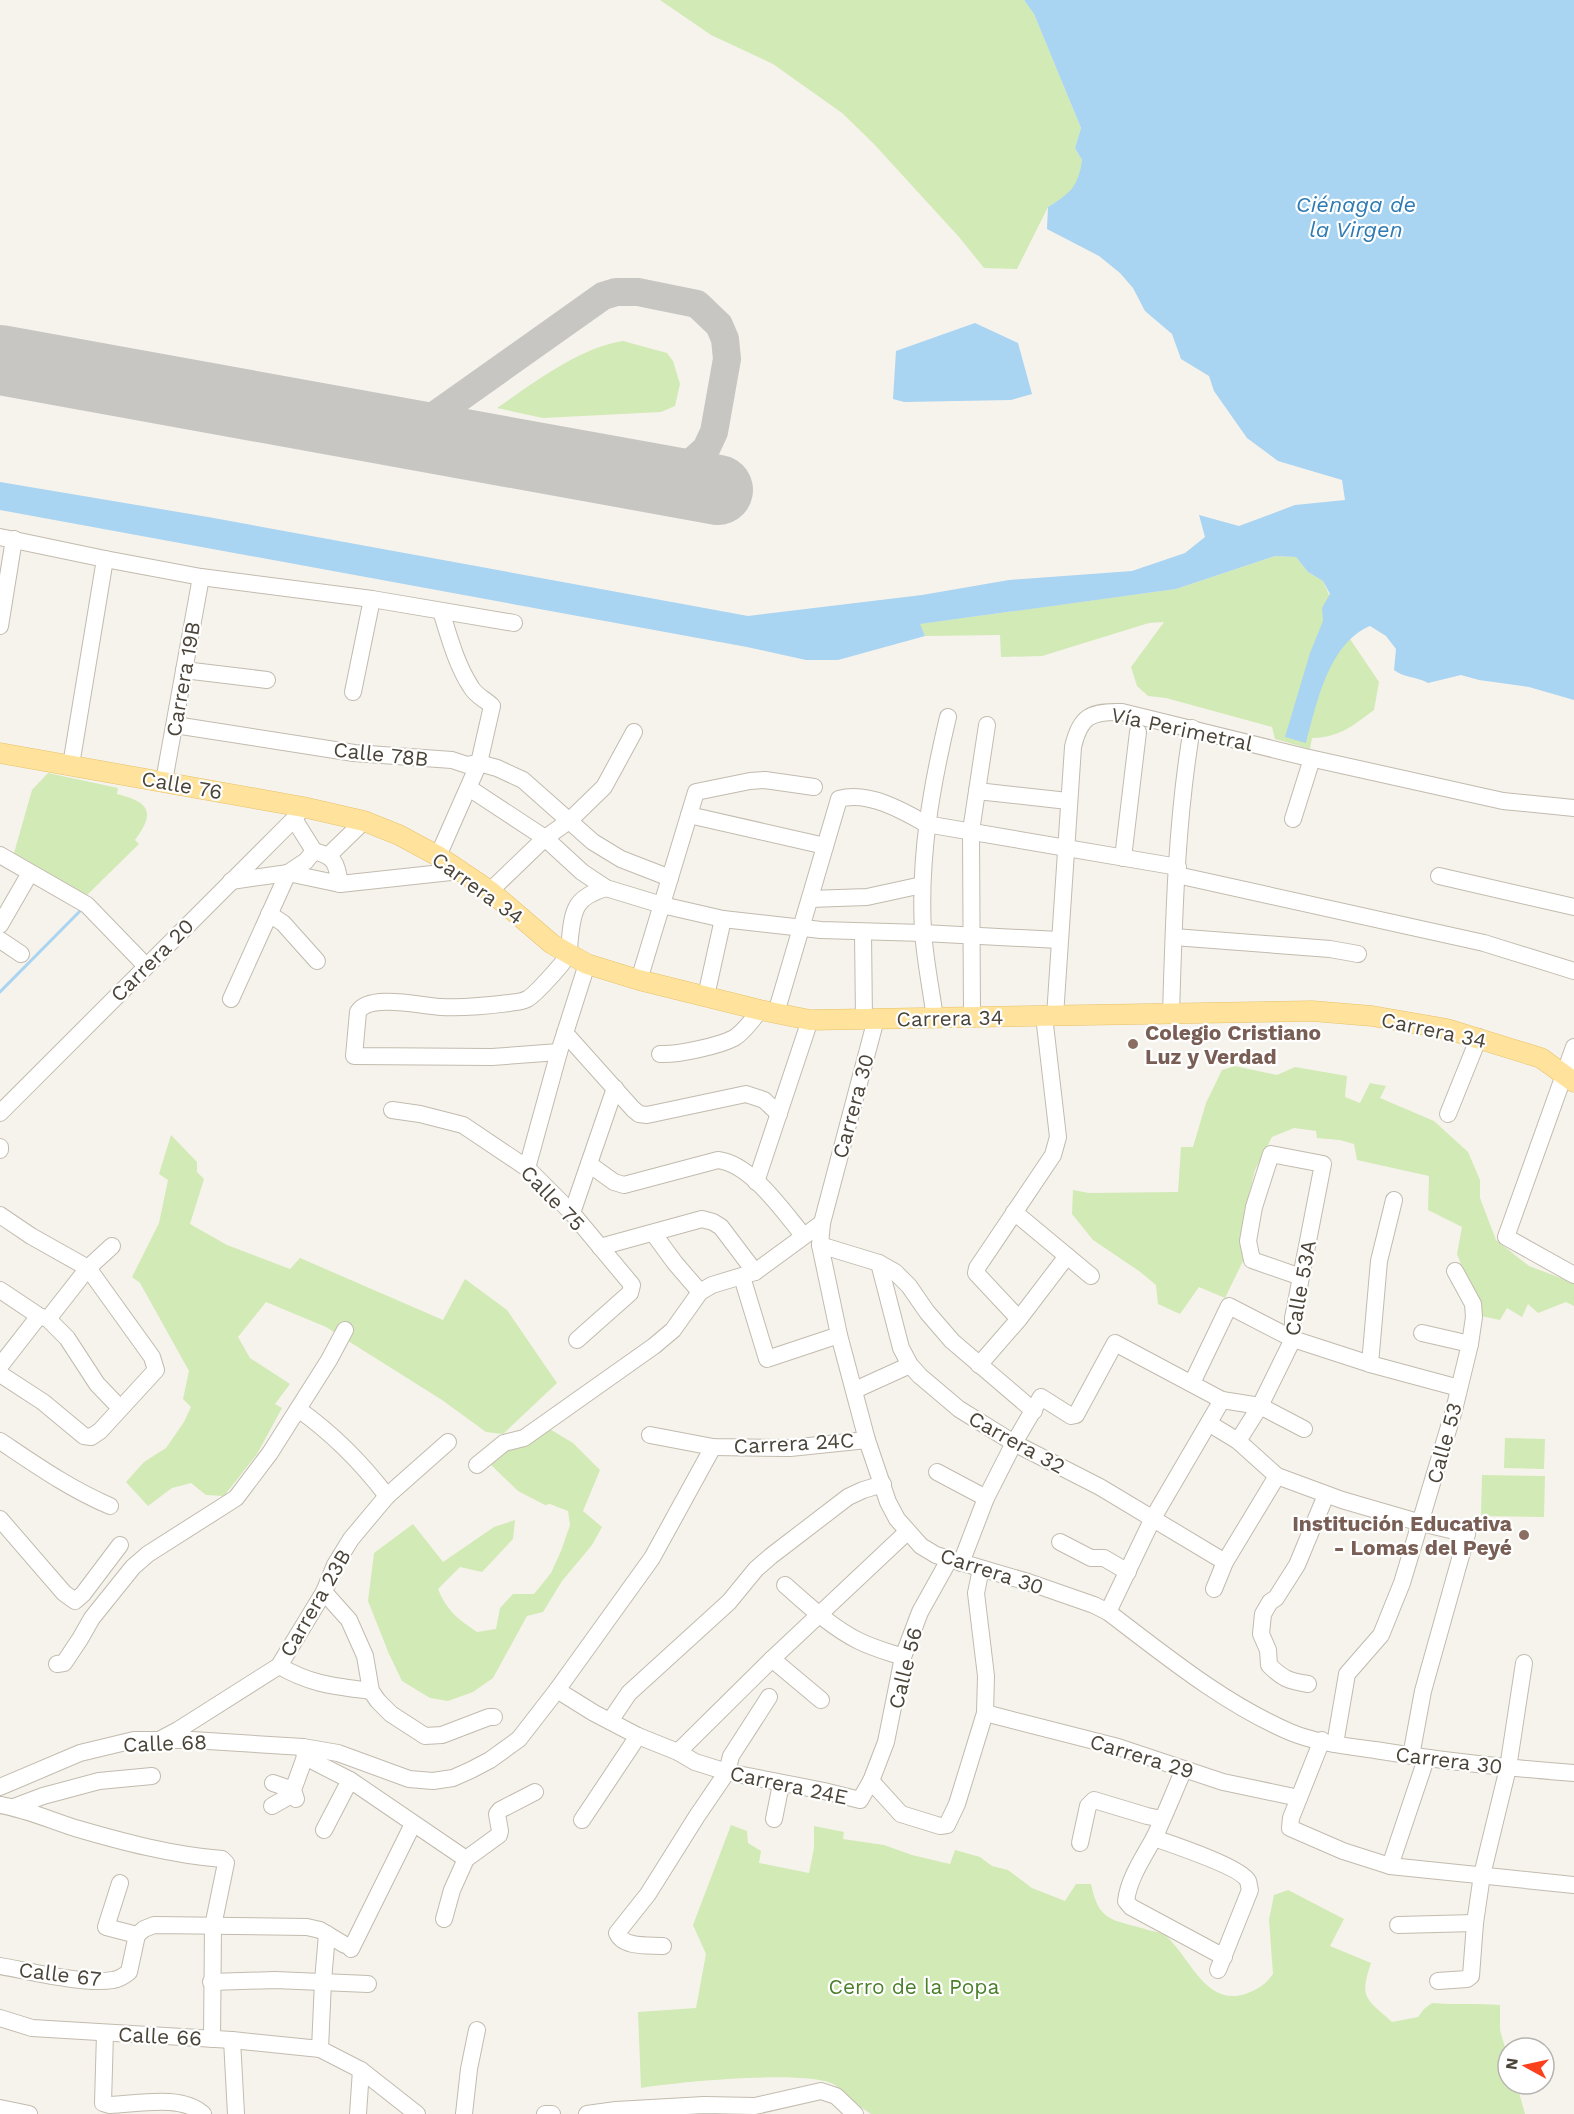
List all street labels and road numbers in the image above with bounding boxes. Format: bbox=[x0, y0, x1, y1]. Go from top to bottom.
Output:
street label: Carrera 19B bbox=[161, 619, 205, 739]
street label: Vía Perimetral bbox=[1109, 702, 1256, 756]
street label: Calle 78B bbox=[332, 737, 430, 771]
street label: Calle 76 bbox=[140, 766, 224, 804]
street label: Carrera 34 bbox=[427, 846, 529, 930]
street label: Carrera 20 bbox=[105, 913, 199, 1007]
street label: Carrera 34 bbox=[896, 1005, 1004, 1031]
street label: Carrera 34 bbox=[1379, 1007, 1489, 1053]
street label: Carrera 30 bbox=[827, 1051, 879, 1161]
street label: Calle 75 bbox=[516, 1160, 590, 1236]
street label: Calle 53A bbox=[1279, 1238, 1321, 1338]
street label: Calle 53 bbox=[1421, 1400, 1467, 1486]
street label: Carrera 32 bbox=[964, 1405, 1070, 1479]
street label: Carrera 24C bbox=[733, 1427, 855, 1459]
street label: Carrera 30 bbox=[937, 1543, 1047, 1599]
street label: Carrera 23B bbox=[274, 1545, 356, 1661]
street label: Calle 56 bbox=[883, 1625, 927, 1711]
street label: Carrera 29 bbox=[1087, 1728, 1197, 1784]
street label: Calle 68 bbox=[123, 1729, 207, 1757]
street label: Carrera 30 bbox=[1394, 1741, 1504, 1779]
street label: Carrera 24E bbox=[728, 1760, 850, 1810]
street label: Calle 67 bbox=[17, 1957, 103, 1991]
street label: Calle 66 bbox=[117, 2021, 203, 2051]

